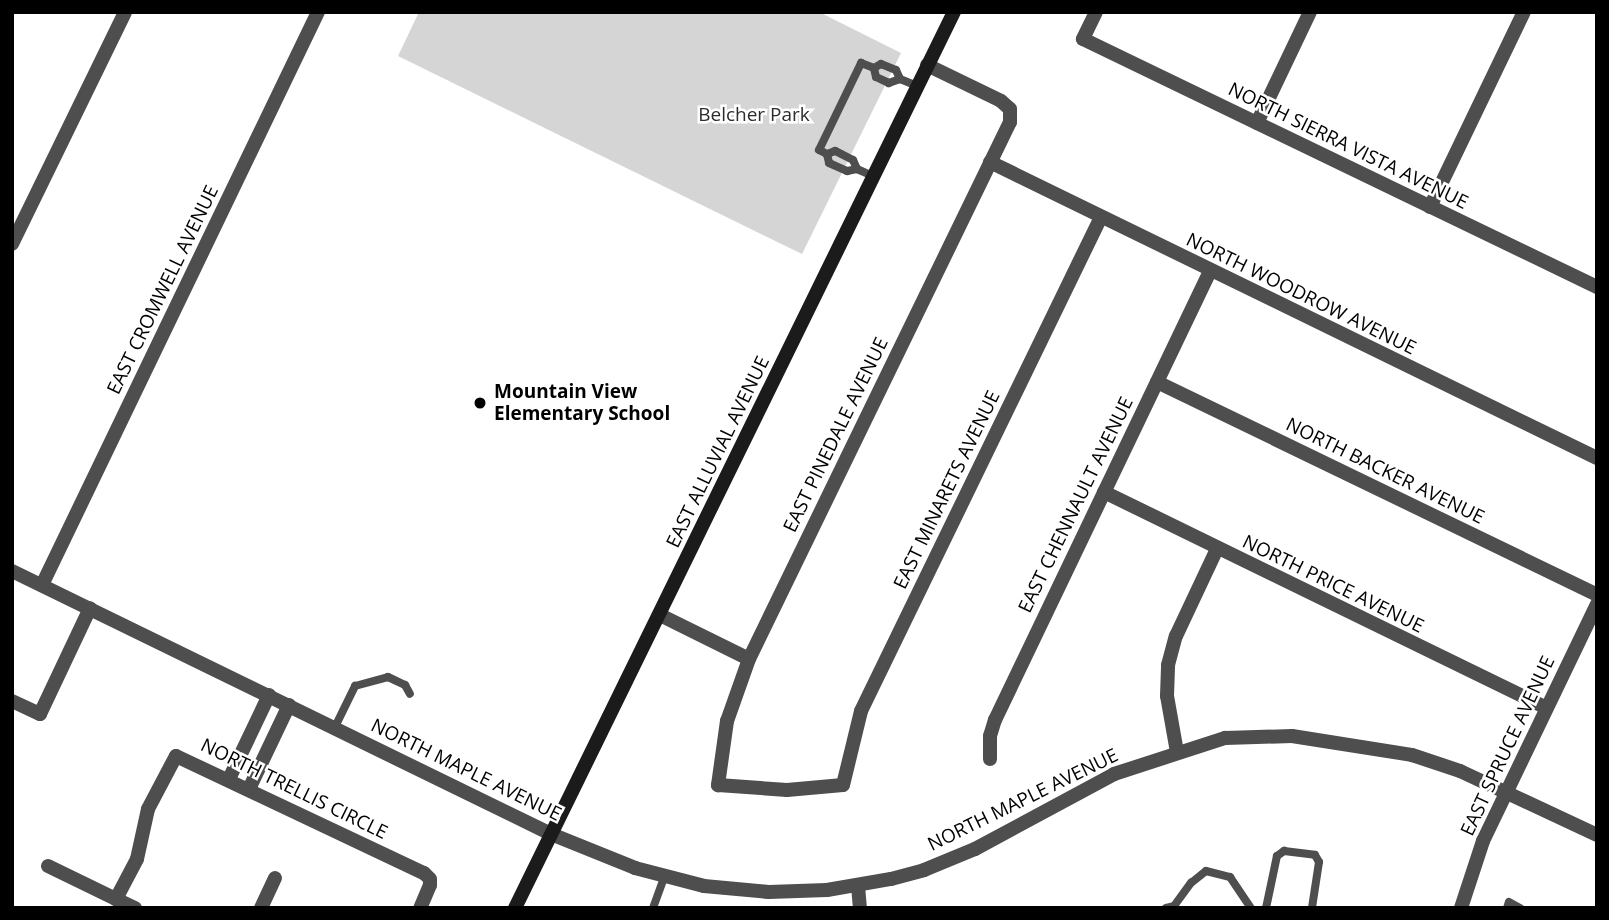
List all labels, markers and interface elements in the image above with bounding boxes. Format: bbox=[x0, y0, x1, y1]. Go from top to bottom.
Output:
street label: NORTH SIERRA VISTA AVENUE bbox=[1224, 78, 1472, 214]
park label: Belcher Park bbox=[698, 104, 810, 126]
street label: EAST CROMWELL AVENUE bbox=[102, 182, 224, 398]
street label: NORTH WOODROW AVENUE bbox=[1182, 228, 1420, 360]
street label: EAST PINEDALE AVENUE bbox=[779, 334, 893, 536]
street label: EAST ALLUVIAL AVENUE bbox=[662, 353, 774, 551]
place label: Mountain View Elementary School bbox=[494, 381, 670, 425]
street label: EAST MINARETS AVENUE bbox=[889, 387, 1005, 593]
street label: EAST CHENNAULT AVENUE bbox=[1014, 393, 1138, 617]
marker: Mountain View Elementary School bbox=[472, 395, 488, 411]
street label: NORTH BACKER AVENUE bbox=[1282, 413, 1488, 529]
street label: NORTH PRICE AVENUE bbox=[1239, 530, 1427, 638]
street label: EAST SPRUCE AVENUE bbox=[1456, 652, 1560, 840]
street label: NORTH MAPLE AVENUE bbox=[367, 714, 565, 826]
street label: NORTH TRELLIS CIRCLE bbox=[197, 734, 391, 844]
street label: NORTH MAPLE AVENUE bbox=[924, 744, 1122, 856]

